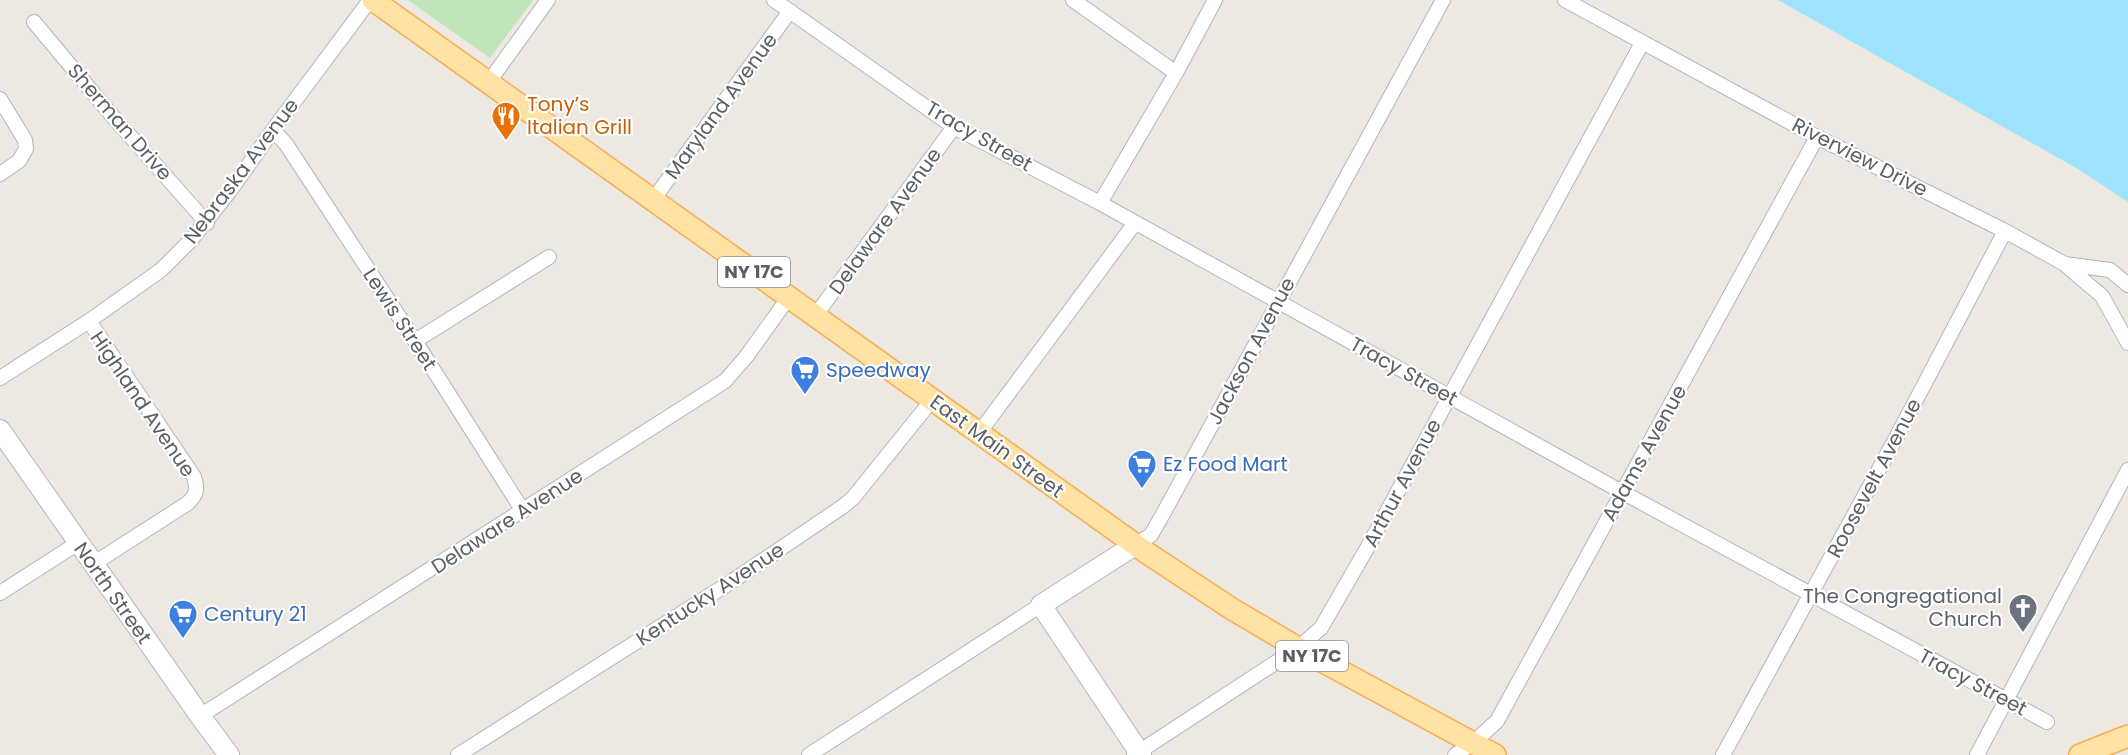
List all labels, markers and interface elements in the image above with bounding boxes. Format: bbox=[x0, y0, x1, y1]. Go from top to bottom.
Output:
street label: Maryland Avenue bbox=[658, 27, 784, 185]
street label: Sherman Drive bbox=[61, 57, 179, 187]
place label: Tony’s Italian Grill bbox=[527, 90, 632, 141]
street label: Nebraska Avenue bbox=[177, 92, 305, 250]
street label: Tracy Street bbox=[920, 94, 1038, 178]
restaurant icon: Tony’s Italian Grill bbox=[490, 100, 522, 142]
street label: Riverview Drive bbox=[1787, 111, 1933, 203]
street label: Delaware Avenue bbox=[822, 142, 948, 300]
road number: NY 17C bbox=[718, 257, 790, 287]
street label: Lewis Street bbox=[356, 262, 444, 376]
street label: Jackson Avenue bbox=[1200, 272, 1302, 430]
street label: Highland Avenue bbox=[84, 326, 202, 482]
street label: Tracy Street bbox=[1345, 330, 1463, 412]
supermarket icon: Speedway bbox=[789, 354, 821, 396]
place label: Speedway bbox=[826, 356, 931, 384]
street label: Adams Avenue bbox=[1595, 380, 1693, 526]
street label: East Main Street bbox=[924, 388, 1070, 504]
street label: Roosevelt Avenue bbox=[1820, 393, 1928, 563]
street label: Arthur Avenue bbox=[1356, 414, 1448, 552]
supermarket icon: Ez Food Mart bbox=[1126, 448, 1158, 490]
place label: Ez Food Mart bbox=[1163, 450, 1288, 478]
street label: Delaware Avenue bbox=[426, 462, 588, 580]
street label: Kentucky Avenue bbox=[630, 536, 790, 652]
street label: North Street bbox=[68, 537, 158, 649]
place label: The Congregational Church bbox=[1803, 582, 2002, 633]
church icon: The Congregational Church bbox=[2007, 592, 2039, 634]
supermarket icon: Century 21 bbox=[167, 598, 199, 640]
place label: Century 21 bbox=[204, 600, 307, 628]
road number: NY 17C bbox=[1276, 641, 1348, 671]
street label: Tracy Street bbox=[1914, 642, 2032, 722]

